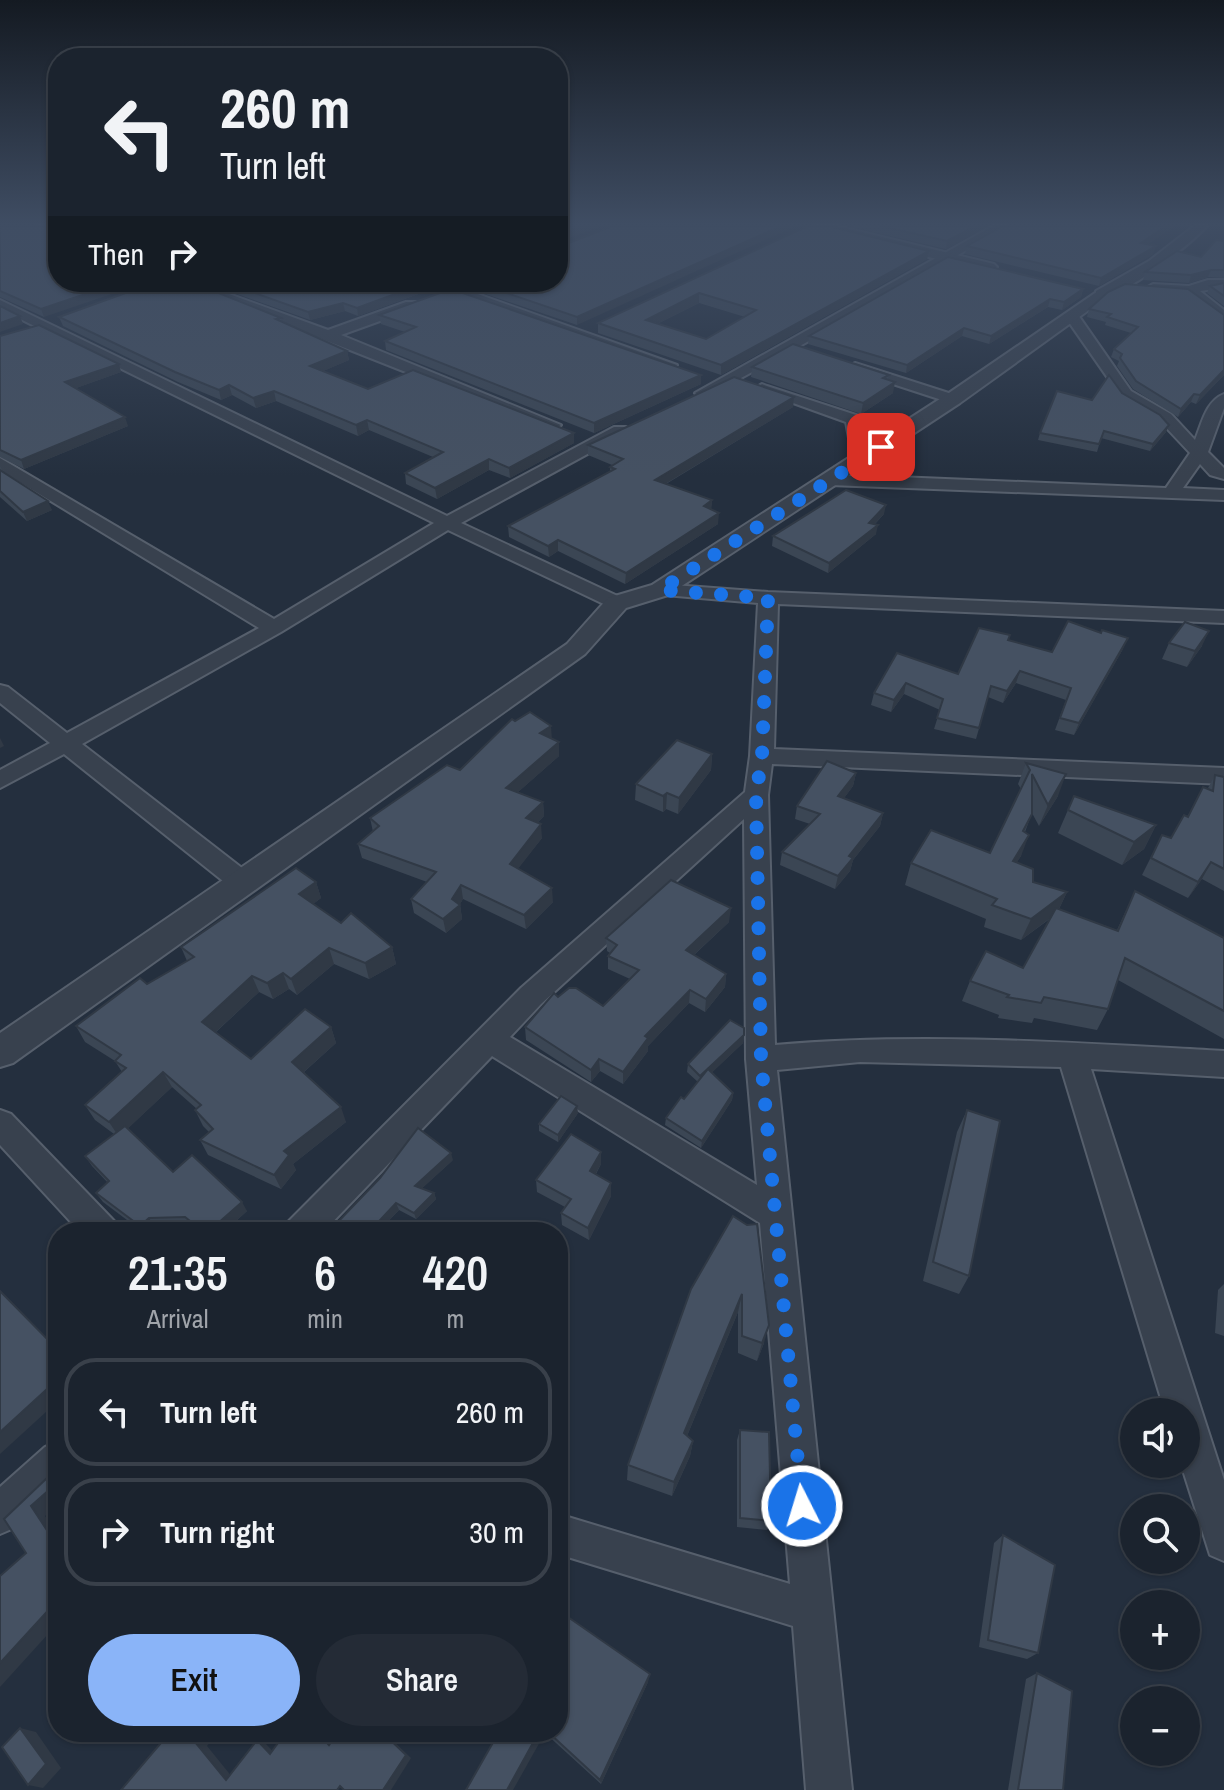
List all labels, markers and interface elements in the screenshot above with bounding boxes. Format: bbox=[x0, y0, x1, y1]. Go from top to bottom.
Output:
text: 260 m bbox=[220, 70, 350, 145]
icon: left bbox=[88, 80, 192, 184]
text: Turn left bbox=[220, 142, 326, 190]
icon: right bbox=[160, 232, 204, 276]
text: Then bbox=[88, 234, 144, 274]
pin bbox=[847, 413, 915, 481]
icon: arrive bbox=[859, 425, 903, 469]
text: 21:35 bbox=[128, 1240, 228, 1305]
text: 6 bbox=[314, 1240, 336, 1305]
text: 420 bbox=[423, 1240, 488, 1305]
text: Arrival bbox=[147, 1301, 208, 1336]
text: min bbox=[307, 1301, 343, 1336]
text: m bbox=[447, 1301, 464, 1336]
icon: left bbox=[92, 1390, 136, 1434]
text: Turn left bbox=[160, 1392, 257, 1432]
text: 260 m bbox=[456, 1392, 524, 1432]
map controls bbox=[1120, 1398, 1200, 1766]
button: sound bbox=[1120, 1398, 1200, 1478]
position arrow bbox=[760, 1464, 844, 1548]
button: search bbox=[1120, 1494, 1200, 1574]
icon: right bbox=[92, 1510, 136, 1554]
text: Turn right bbox=[160, 1512, 274, 1552]
text: 30 m bbox=[469, 1512, 524, 1552]
button: + bbox=[1120, 1590, 1200, 1670]
button: Exit bbox=[88, 1634, 300, 1726]
button: Share bbox=[316, 1634, 528, 1726]
button: − bbox=[1120, 1686, 1200, 1766]

